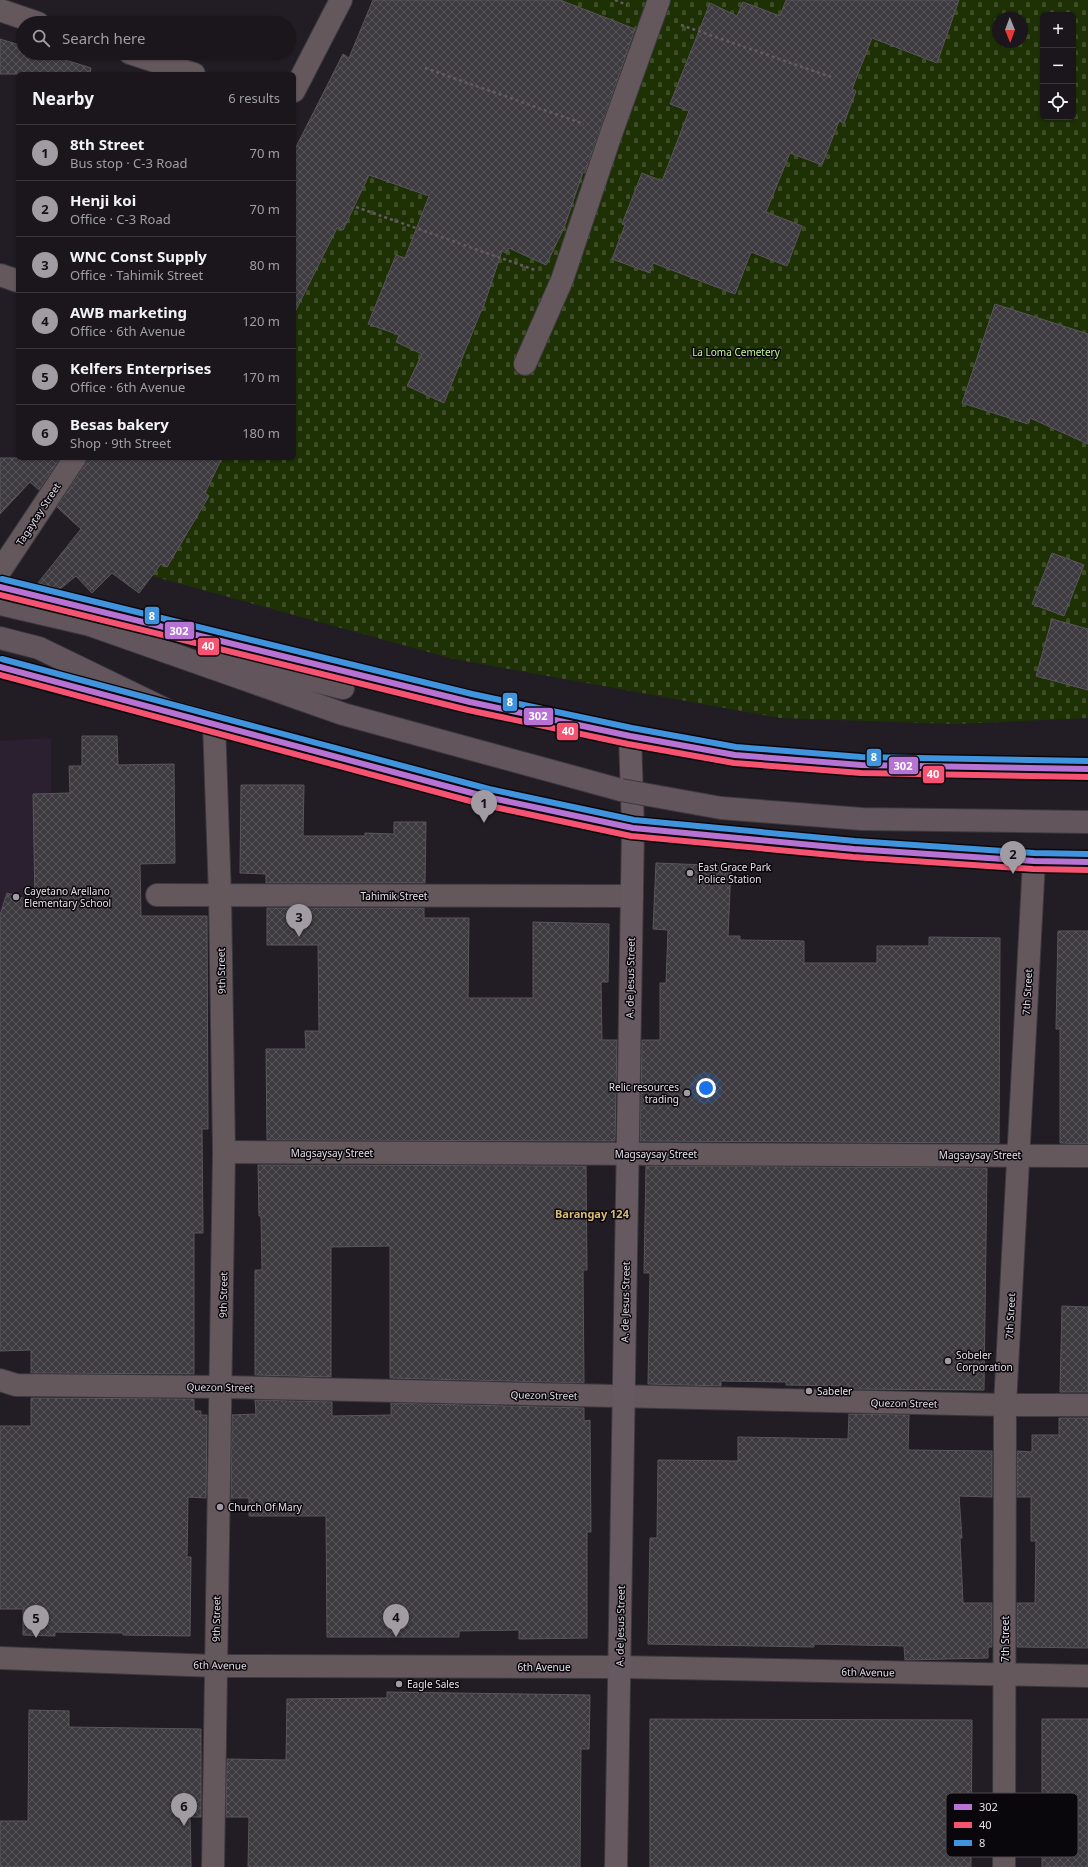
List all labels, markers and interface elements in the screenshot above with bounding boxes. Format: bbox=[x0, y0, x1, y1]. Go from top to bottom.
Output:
north arrow bbox=[992, 12, 1028, 48]
map controls bbox=[1040, 12, 1076, 120]
button: + bbox=[1040, 12, 1076, 48]
search box bbox=[16, 16, 296, 60]
icon: search bbox=[30, 27, 52, 49]
text: Search here bbox=[62, 28, 145, 48]
button: − bbox=[1040, 48, 1076, 84]
button: locate bbox=[1040, 84, 1076, 120]
text: Nearby bbox=[32, 87, 94, 110]
text: 6 results bbox=[228, 89, 280, 107]
text: 8th Street bbox=[70, 134, 144, 154]
text: 1 bbox=[41, 144, 49, 162]
text: 70 m bbox=[250, 144, 280, 162]
text: Bus stop · C-3 Road bbox=[70, 154, 188, 172]
text: Henji koi bbox=[70, 190, 136, 210]
text: 2 bbox=[41, 200, 49, 218]
text: 70 m bbox=[250, 200, 280, 218]
text: Office · C-3 Road bbox=[70, 210, 171, 228]
text: WNC Const Supply bbox=[70, 246, 207, 266]
text: 3 bbox=[41, 256, 49, 274]
text: 80 m bbox=[250, 256, 280, 274]
text: Office · Tahimik Street bbox=[70, 266, 203, 284]
text: AWB marketing bbox=[70, 302, 187, 322]
text: 4 bbox=[41, 312, 49, 330]
text: 120 m bbox=[242, 312, 280, 330]
text: Office · 6th Avenue bbox=[70, 322, 185, 340]
park label: La Loma Cemetery bbox=[692, 345, 781, 359]
text: Kelfers Enterprises bbox=[70, 358, 211, 378]
text: 5 bbox=[41, 368, 49, 386]
text: 170 m bbox=[242, 368, 280, 386]
text: Office · 6th Avenue bbox=[70, 378, 185, 396]
text: Besas bakery bbox=[70, 414, 169, 434]
text: 6 bbox=[41, 424, 49, 442]
text: 180 m bbox=[242, 424, 280, 442]
text: Shop · 9th Street bbox=[70, 434, 171, 452]
street label: Tagaytay Street bbox=[13, 480, 64, 548]
line badge: 8 bbox=[144, 606, 160, 625]
text: 8 bbox=[149, 608, 155, 623]
line badge: 302 bbox=[164, 621, 195, 640]
text: 302 bbox=[170, 623, 188, 638]
line badge: 40 bbox=[197, 637, 220, 656]
text: 40 bbox=[202, 638, 214, 653]
line badge: 8 bbox=[502, 692, 518, 712]
text: 8 bbox=[507, 694, 513, 709]
line badge: 302 bbox=[523, 707, 554, 726]
text: 302 bbox=[529, 708, 547, 723]
line badge: 40 bbox=[556, 722, 579, 741]
text: 40 bbox=[562, 723, 574, 738]
line badge: 8 bbox=[866, 748, 882, 767]
text: 8 bbox=[871, 749, 877, 764]
line badge: 302 bbox=[888, 756, 919, 775]
text: 302 bbox=[894, 758, 912, 773]
line badge: 40 bbox=[922, 765, 945, 784]
text: 40 bbox=[927, 766, 939, 781]
pin: 1 bbox=[471, 790, 497, 823]
pin: 2 bbox=[1000, 841, 1026, 874]
place label: East Grace Park Police Station bbox=[698, 860, 772, 886]
marker: East Grace Park Police Station bbox=[685, 868, 695, 878]
place label: Cayetano Arellano Elementary School bbox=[24, 884, 111, 910]
street label: Tahimik Street bbox=[361, 889, 428, 903]
marker: Cayetano Arellano Elementary School bbox=[11, 892, 21, 902]
pin: 3 bbox=[286, 904, 312, 937]
street label: A. de Jesus Street bbox=[622, 937, 638, 1018]
street label: 9th Street bbox=[214, 947, 228, 994]
street label: 7th Street bbox=[1019, 968, 1035, 1015]
your location bbox=[696, 1078, 716, 1098]
place label: Relic resources trading bbox=[609, 1080, 679, 1106]
marker: Relic resources trading bbox=[682, 1088, 692, 1098]
street label: Magsaysay Street bbox=[291, 1146, 374, 1160]
street label: Magsaysay Street bbox=[615, 1147, 698, 1161]
street label: Magsaysay Street bbox=[939, 1148, 1022, 1162]
district label: Barangay 124 bbox=[555, 1206, 630, 1221]
street label: A. de Jesus Street bbox=[617, 1261, 633, 1342]
street label: 9th Street bbox=[216, 1271, 230, 1318]
street label: 7th Street bbox=[1002, 1292, 1018, 1339]
place label: Sobeler Corporation bbox=[956, 1348, 1013, 1374]
marker: Sobeler Corporation bbox=[943, 1356, 953, 1366]
street label: Quezon Street bbox=[186, 1379, 254, 1395]
place label: Sabeler bbox=[817, 1384, 852, 1398]
marker: Sabeler bbox=[804, 1386, 814, 1396]
street label: Quezon Street bbox=[510, 1387, 578, 1403]
street label: Quezon Street bbox=[870, 1395, 938, 1411]
place label: Church Of Mary bbox=[228, 1500, 303, 1514]
marker: Church Of Mary bbox=[215, 1502, 225, 1512]
street label: A. de Jesus Street bbox=[612, 1585, 628, 1666]
street label: 9th Street bbox=[209, 1595, 223, 1642]
pin: 4 bbox=[383, 1604, 409, 1637]
pin: 5 bbox=[23, 1605, 49, 1638]
street label: 7th Street bbox=[998, 1616, 1012, 1662]
street label: 6th Avenue bbox=[193, 1658, 247, 1672]
street label: 6th Avenue bbox=[517, 1660, 571, 1674]
street label: 6th Avenue bbox=[841, 1665, 895, 1679]
place label: Eagle Sales bbox=[407, 1677, 459, 1691]
marker: Eagle Sales bbox=[394, 1679, 404, 1689]
pin: 6 bbox=[171, 1793, 197, 1826]
legend bbox=[946, 1793, 1078, 1857]
text: 302 bbox=[979, 1799, 998, 1814]
text: 40 bbox=[979, 1817, 992, 1832]
text: 8 bbox=[979, 1835, 985, 1850]

